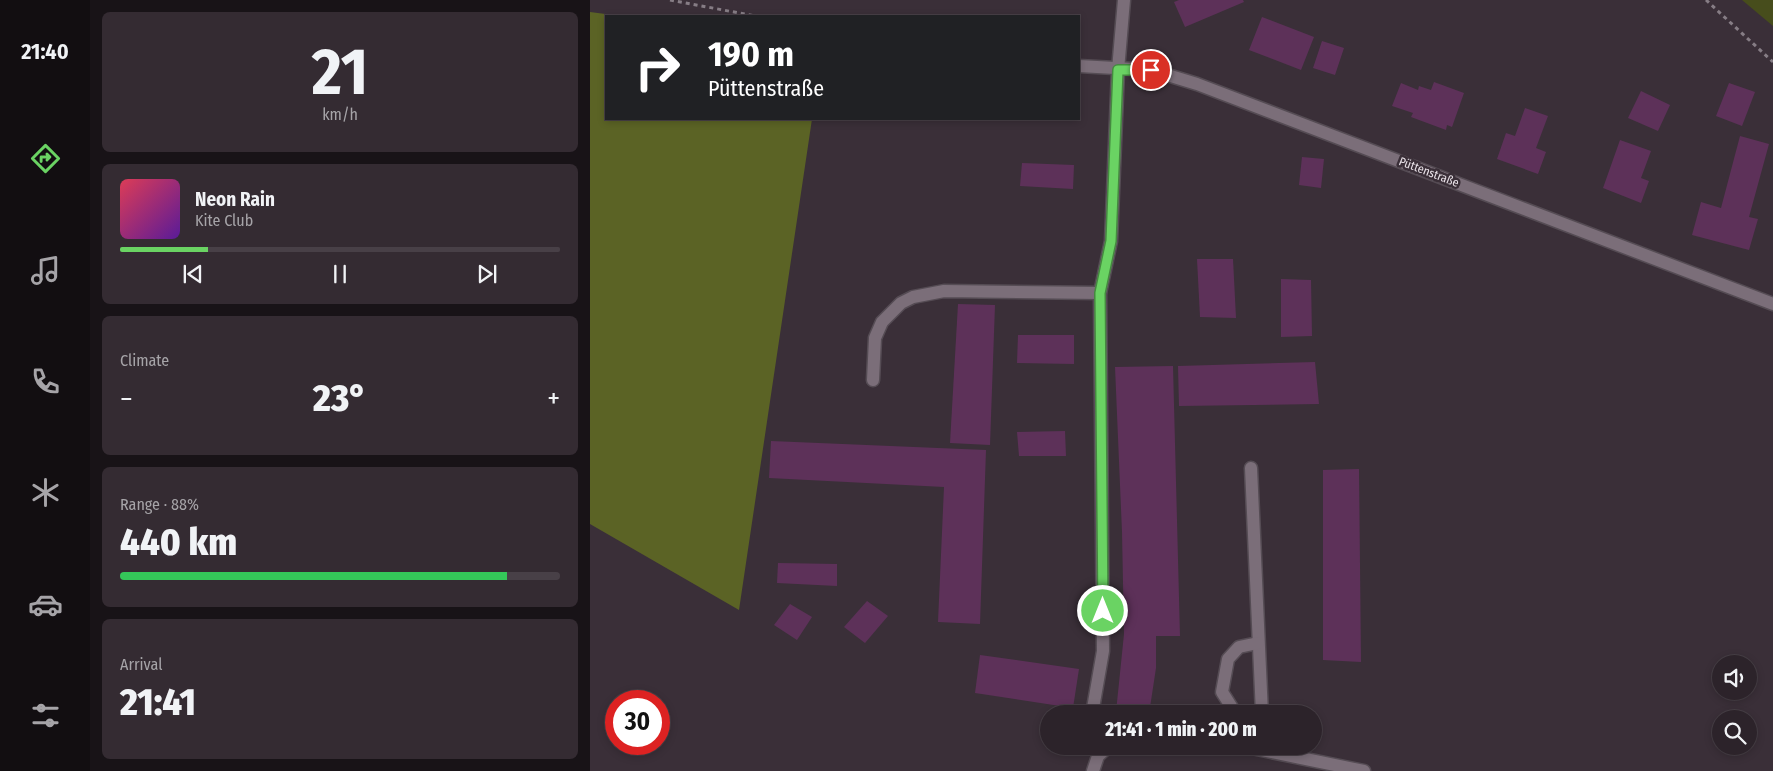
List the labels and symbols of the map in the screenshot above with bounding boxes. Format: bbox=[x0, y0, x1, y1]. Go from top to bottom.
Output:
pin bbox=[1130, 49, 1172, 91]
street label: Püttenstraße bbox=[1397, 154, 1461, 190]
position arrow bbox=[1076, 584, 1128, 636]
speed limit sign: 30 bbox=[605, 690, 670, 755]

